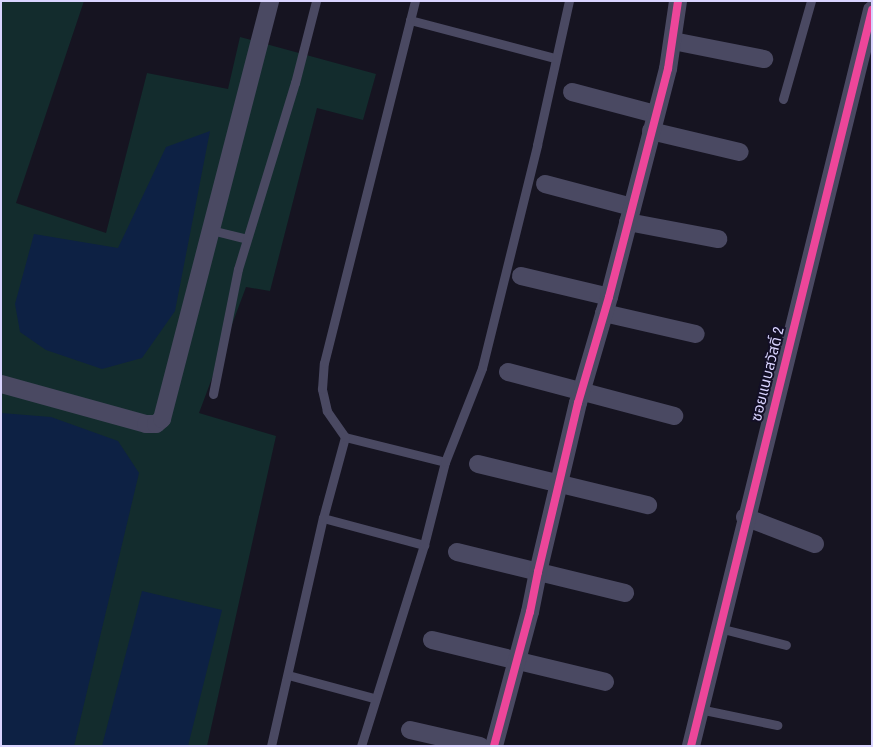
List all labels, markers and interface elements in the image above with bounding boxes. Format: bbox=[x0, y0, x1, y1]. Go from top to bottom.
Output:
street label: ซอยแนบสวัสดิ์ 2 bbox=[747, 325, 787, 423]

